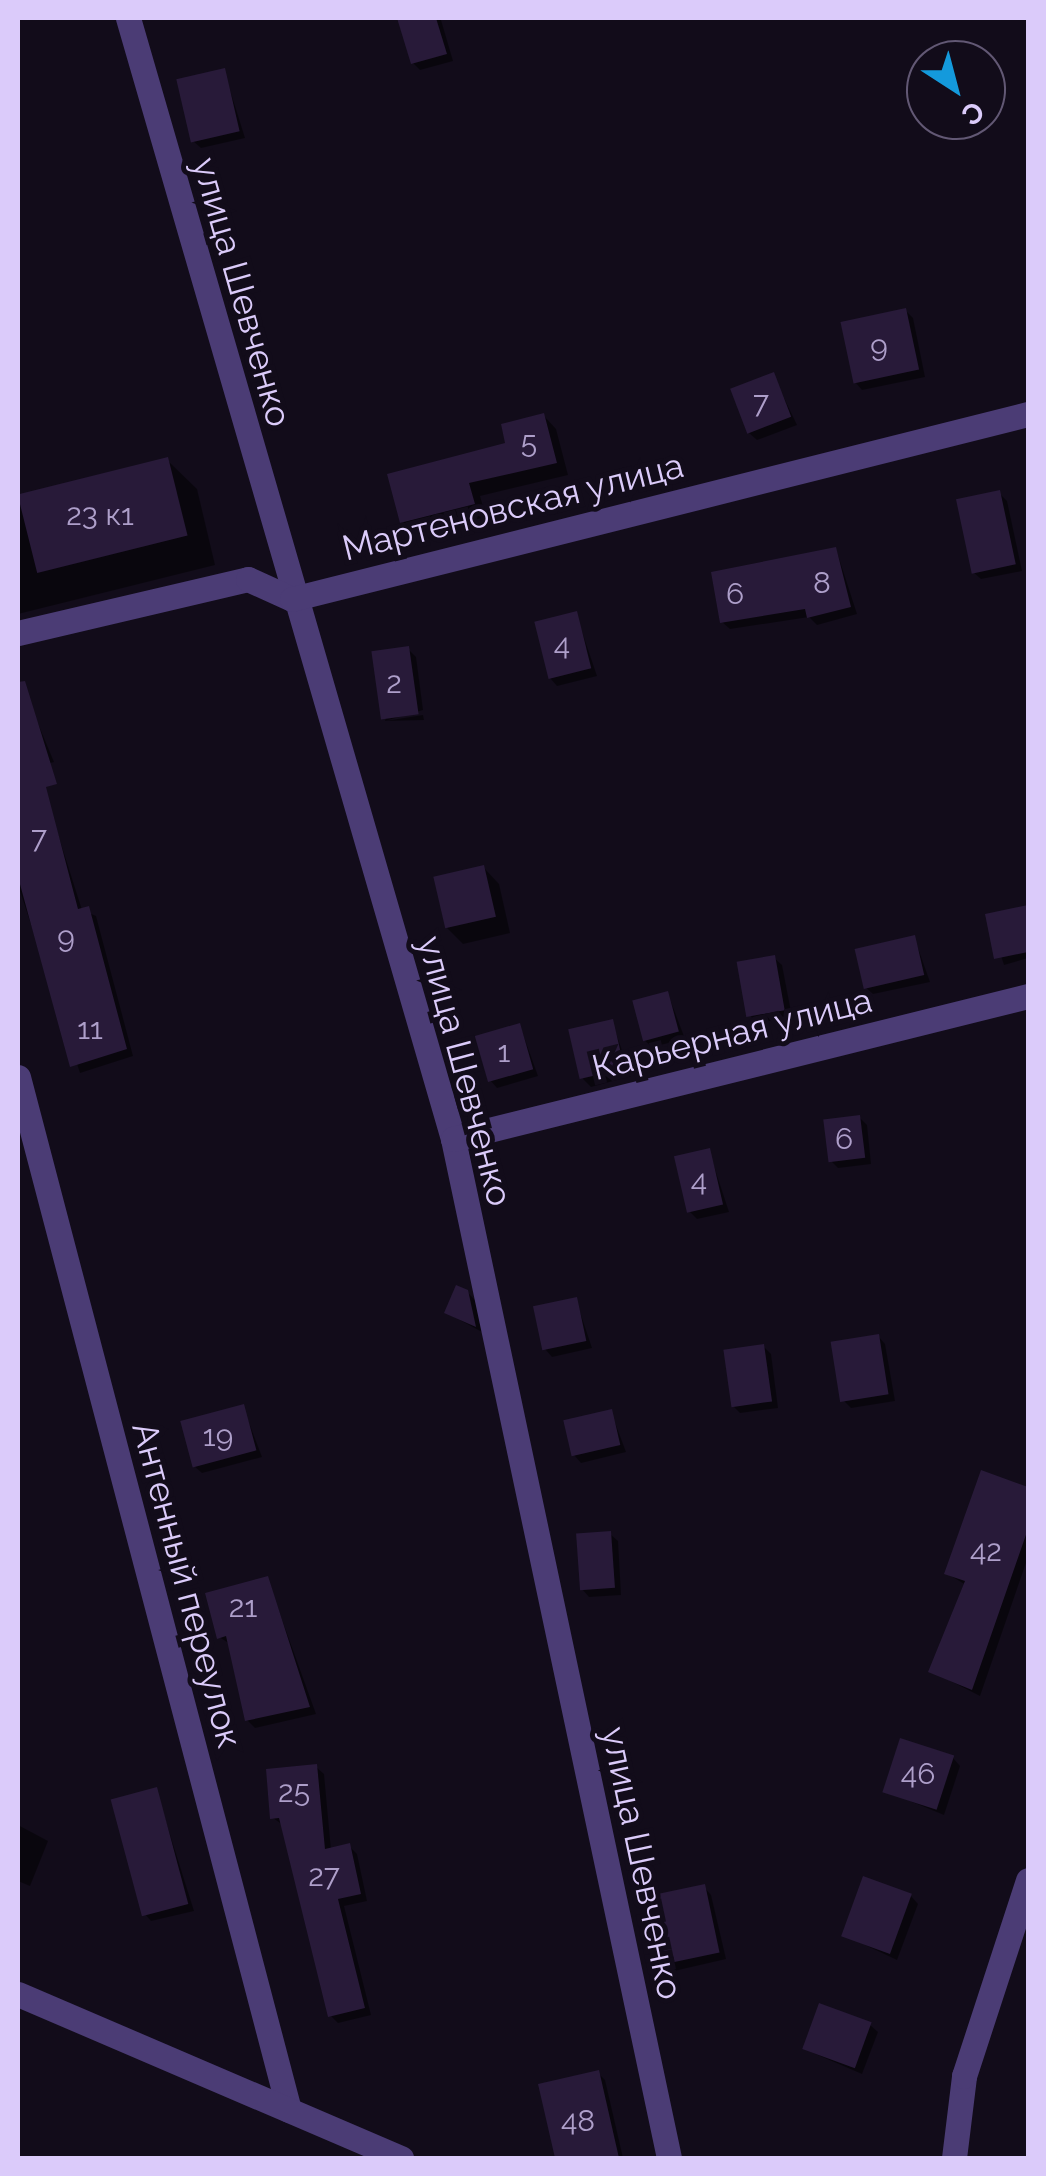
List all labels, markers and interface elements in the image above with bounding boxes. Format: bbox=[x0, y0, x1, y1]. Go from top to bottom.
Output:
north arrow bbox=[906, 40, 1006, 140]
text: С bbox=[955, 94, 990, 132]
street label: улица Шевченко bbox=[184, 153, 300, 431]
house number: 9 bbox=[870, 328, 888, 364]
house number: 7 bbox=[753, 385, 769, 421]
house number: 5 bbox=[521, 425, 537, 461]
street label: Мартеновская улица bbox=[338, 444, 688, 570]
house number: 23 к1 bbox=[66, 497, 134, 533]
house number: 8 bbox=[813, 565, 831, 601]
house number: 6 bbox=[726, 576, 744, 612]
house number: 4 bbox=[554, 627, 570, 663]
house number: 2 bbox=[386, 665, 402, 701]
house number: 7 bbox=[31, 820, 47, 856]
house number: 9 bbox=[57, 919, 75, 955]
street label: улица Шевченко bbox=[409, 932, 521, 1210]
street label: Карьерная улица bbox=[587, 979, 877, 1089]
house number: 11 bbox=[77, 1011, 103, 1047]
house number: 1 bbox=[498, 1034, 510, 1070]
house number: 6 bbox=[835, 1121, 853, 1157]
house number: 4 bbox=[691, 1163, 707, 1199]
street label: Антенный переулок bbox=[123, 1418, 251, 1752]
house number: 19 bbox=[203, 1418, 233, 1454]
house number: 42 bbox=[970, 1533, 1002, 1569]
house number: 21 bbox=[229, 1589, 257, 1625]
street label: улица Шевченко bbox=[593, 1723, 691, 2003]
house number: 46 bbox=[901, 1756, 935, 1792]
house number: 25 bbox=[278, 1774, 310, 1810]
house number: 27 bbox=[308, 1858, 340, 1894]
house number: 48 bbox=[561, 2103, 595, 2139]

